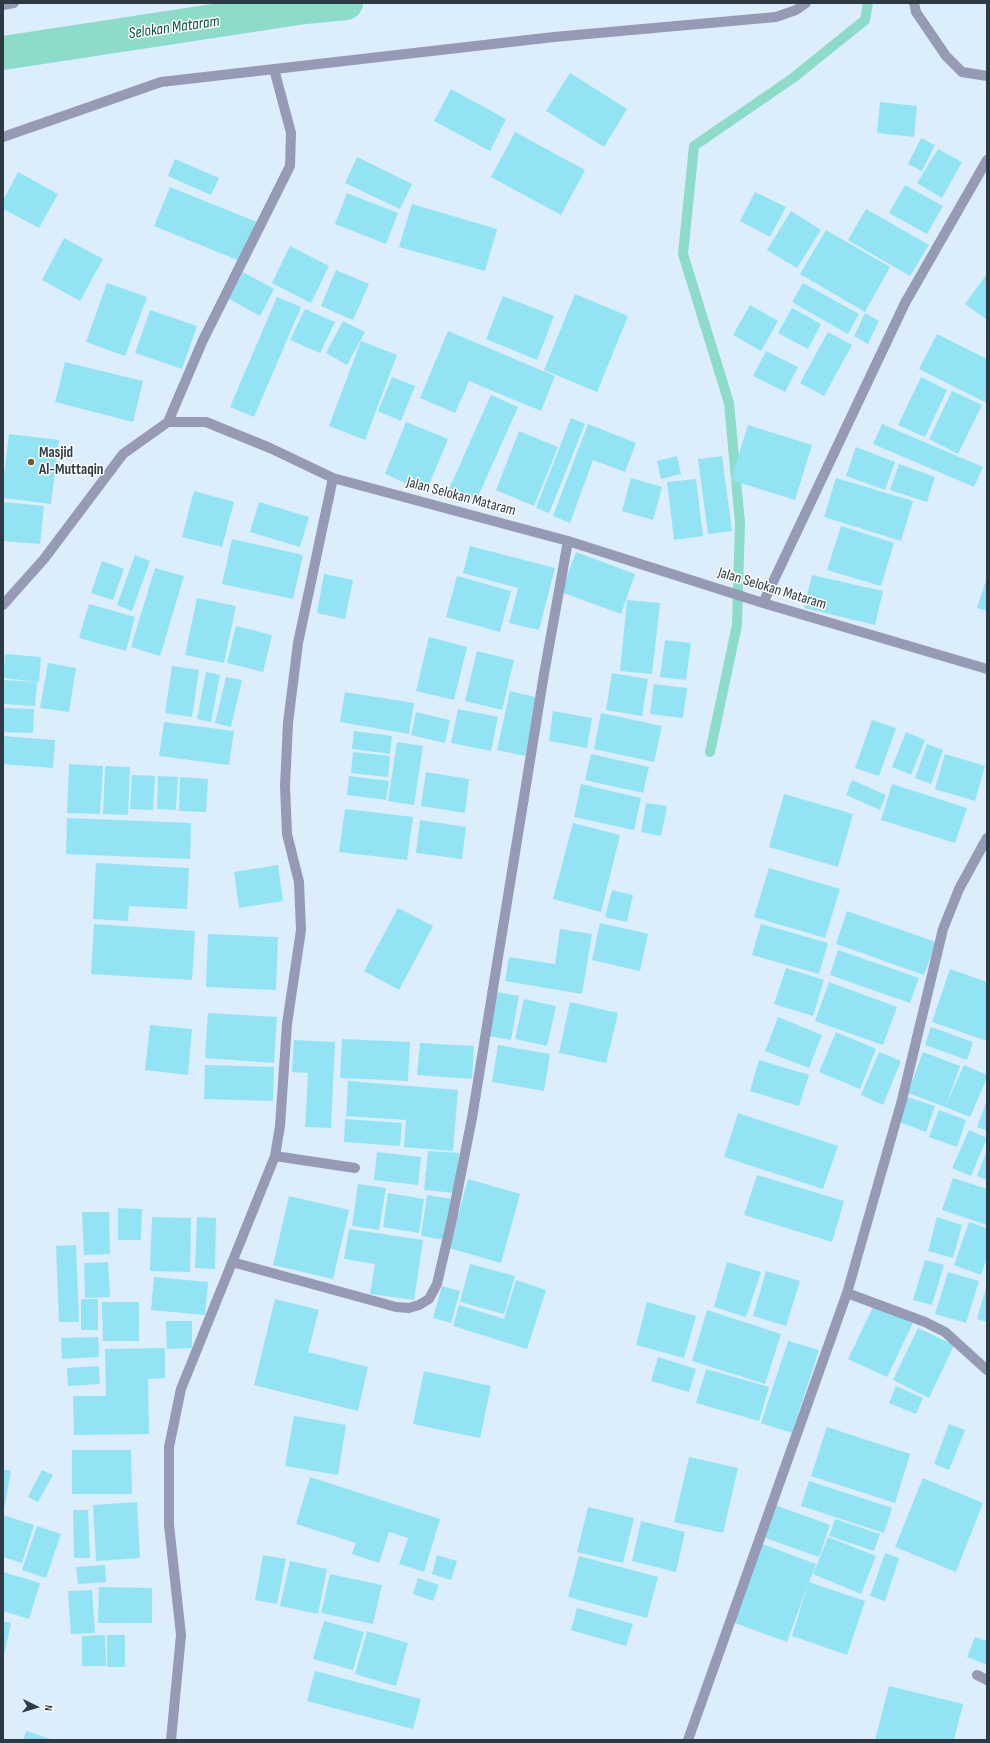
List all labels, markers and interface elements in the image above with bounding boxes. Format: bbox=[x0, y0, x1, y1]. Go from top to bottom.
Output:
water label: Selokan Mataram bbox=[127, 12, 221, 44]
place label: Masjid Al-Muttaqin bbox=[39, 444, 103, 479]
marker: Masjid Al-Muttaqin bbox=[26, 457, 36, 467]
street label: Jalan Selokan Mataram bbox=[404, 474, 518, 520]
street label: Jalan Selokan Mataram bbox=[716, 564, 828, 614]
north arrow bbox=[16, 1687, 56, 1727]
text: N bbox=[42, 1705, 55, 1712]

